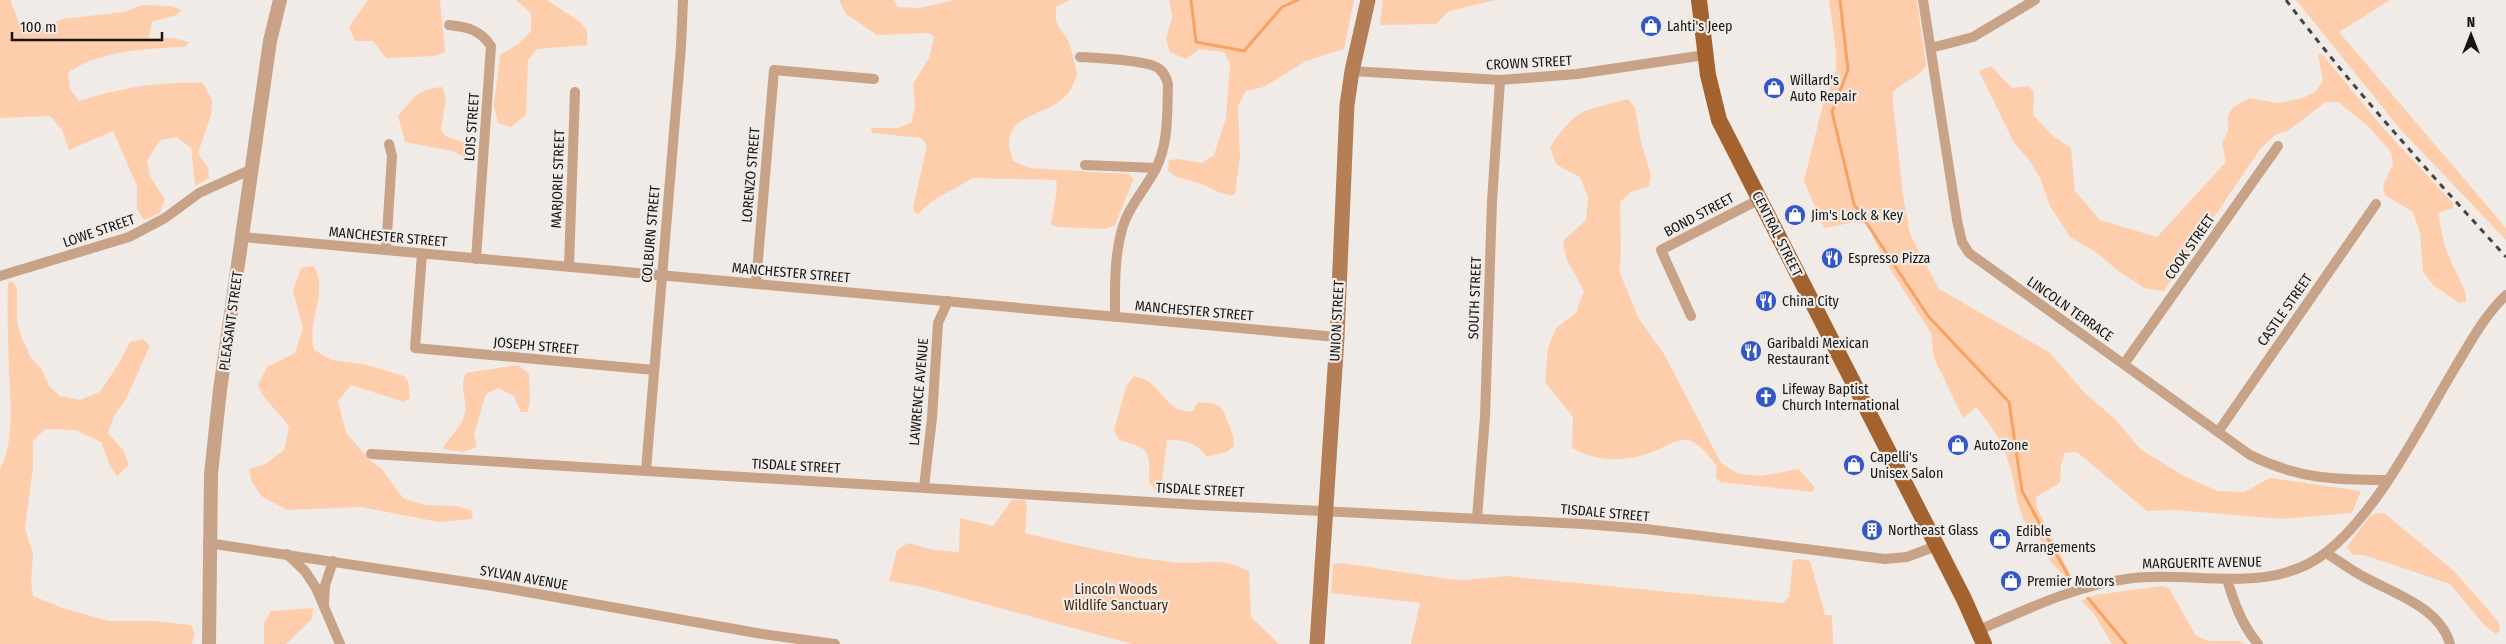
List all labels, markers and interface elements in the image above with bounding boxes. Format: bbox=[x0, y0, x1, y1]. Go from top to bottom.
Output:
scale bar bbox=[12, 10, 162, 42]
north arrow bbox=[2446, 10, 2496, 60]
shop icon: Lahti's Jeep bbox=[1639, 14, 1663, 38]
text: N bbox=[2467, 14, 2475, 31]
text: 100 m bbox=[20, 18, 57, 36]
place label: Lahti's Jeep bbox=[1667, 18, 1733, 35]
street label: CROWN STREET bbox=[1486, 52, 1573, 74]
place label: Willard's Auto Repair bbox=[1790, 72, 1857, 105]
shop icon: Willard's Auto Repair bbox=[1762, 76, 1786, 100]
street label: LOIS STREET bbox=[461, 92, 483, 162]
street label: LORENZO STREET bbox=[738, 126, 764, 223]
street label: MARJORIE STREET bbox=[548, 129, 568, 229]
street label: COLBURN STREET bbox=[638, 184, 664, 283]
street label: CENTRAL STREET bbox=[1748, 188, 1806, 280]
street label: BOND STREET bbox=[1661, 189, 1737, 241]
shop icon: Jim's Lock & Key bbox=[1783, 203, 1807, 227]
place label: Jim's Lock & Key bbox=[1811, 207, 1904, 224]
street label: LOWE STREET bbox=[61, 211, 138, 251]
street label: COOK STREET bbox=[2161, 211, 2219, 283]
street label: MANCHESTER STREET bbox=[328, 223, 448, 251]
restaurant icon: Espresso Pizza bbox=[1820, 246, 1844, 270]
place label: Espresso Pizza bbox=[1848, 250, 1931, 267]
street label: SOUTH STREET bbox=[1465, 256, 1485, 340]
street label: MANCHESTER STREET bbox=[731, 259, 851, 287]
street label: PLEASANT STREET bbox=[216, 270, 246, 372]
street label: CASTLE STREET bbox=[2254, 270, 2316, 349]
street label: LINCOLN TERRACE bbox=[2024, 273, 2117, 345]
street label: UNION STREET bbox=[1326, 279, 1348, 362]
restaurant icon: China City bbox=[1754, 289, 1778, 313]
place label: China City bbox=[1782, 293, 1840, 310]
street label: MANCHESTER STREET bbox=[1134, 297, 1254, 325]
street label: JOSEPH STREET bbox=[493, 334, 580, 358]
place label: Garibaldi Mexican Restaurant bbox=[1767, 335, 1869, 368]
street label: LAWRENCE AVENUE bbox=[906, 337, 932, 446]
restaurant icon: Garibaldi Mexican Restaurant bbox=[1739, 339, 1763, 363]
place label: Lifeway Baptist Church International bbox=[1782, 381, 1900, 414]
church icon: Lifeway Baptist Church International bbox=[1754, 385, 1778, 409]
shop icon: AutoZone bbox=[1946, 433, 1970, 457]
place label: AutoZone bbox=[1974, 437, 2028, 454]
place label: Capelli's Unisex Salon bbox=[1870, 449, 1943, 482]
shop icon: Capelli's Unisex Salon bbox=[1842, 453, 1866, 477]
street label: TISDALE STREET bbox=[751, 455, 841, 477]
street label: TISDALE STREET bbox=[1155, 479, 1245, 501]
street label: TISDALE STREET bbox=[1560, 501, 1651, 525]
building icon: Northeast Glass bbox=[1860, 518, 1884, 542]
place label: Northeast Glass bbox=[1888, 522, 1978, 539]
place label: Edible Arrangements bbox=[2016, 523, 2096, 556]
shop icon: Edible Arrangements bbox=[1988, 527, 2012, 551]
street label: MARGUERITE AVENUE bbox=[2142, 553, 2262, 573]
street label: SYLVAN AVENUE bbox=[479, 562, 570, 594]
shop icon: Premier Motors bbox=[1999, 569, 2023, 593]
place label: Premier Motors bbox=[2027, 573, 2115, 590]
park label: Lincoln Woods Wildlife Sanctuary bbox=[1064, 581, 1169, 614]

